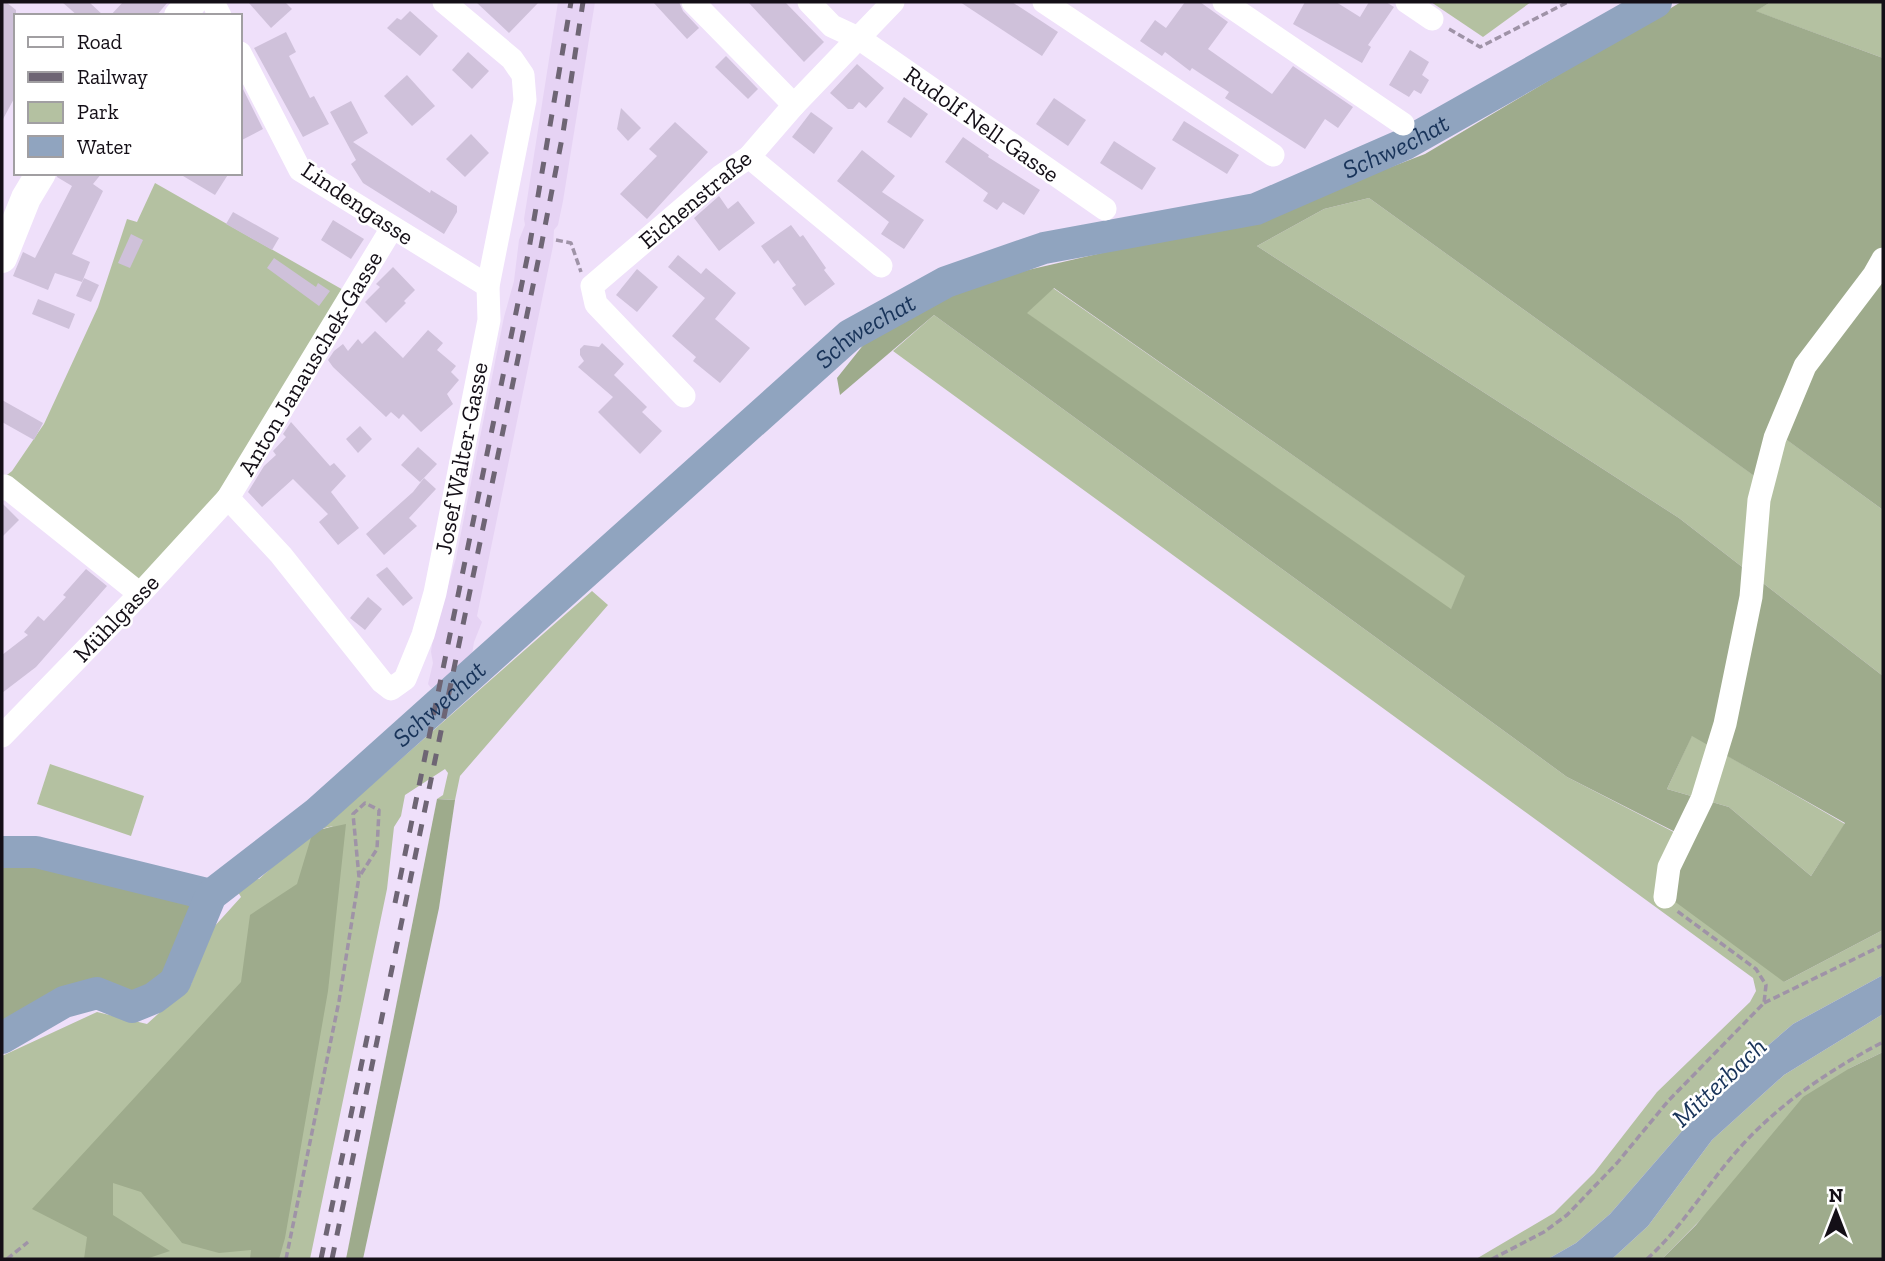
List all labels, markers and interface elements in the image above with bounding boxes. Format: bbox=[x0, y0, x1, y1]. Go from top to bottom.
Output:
legend bbox=[14, 14, 242, 175]
text: Road bbox=[77, 29, 123, 54]
street label: Rudolf Nell-Gasse bbox=[899, 60, 1065, 188]
text: Railway bbox=[77, 64, 148, 89]
text: Park bbox=[77, 99, 119, 124]
water label: Schwechat bbox=[1338, 106, 1455, 185]
text: Water bbox=[77, 134, 132, 159]
street label: Eichenstraße bbox=[633, 143, 757, 255]
street label: Lindengasse bbox=[296, 155, 420, 251]
street label: Anton Janauschek-Gasse bbox=[231, 246, 389, 480]
water label: Schwechat bbox=[808, 286, 921, 375]
street label: Josef Walter-Gasse bbox=[428, 359, 494, 557]
street label: Mühlgasse bbox=[67, 568, 165, 668]
water label: Schwechat bbox=[386, 653, 492, 754]
water label: Mitterbach bbox=[1665, 1030, 1773, 1134]
north arrow bbox=[1801, 1177, 1871, 1247]
text: N bbox=[1829, 1184, 1843, 1207]

